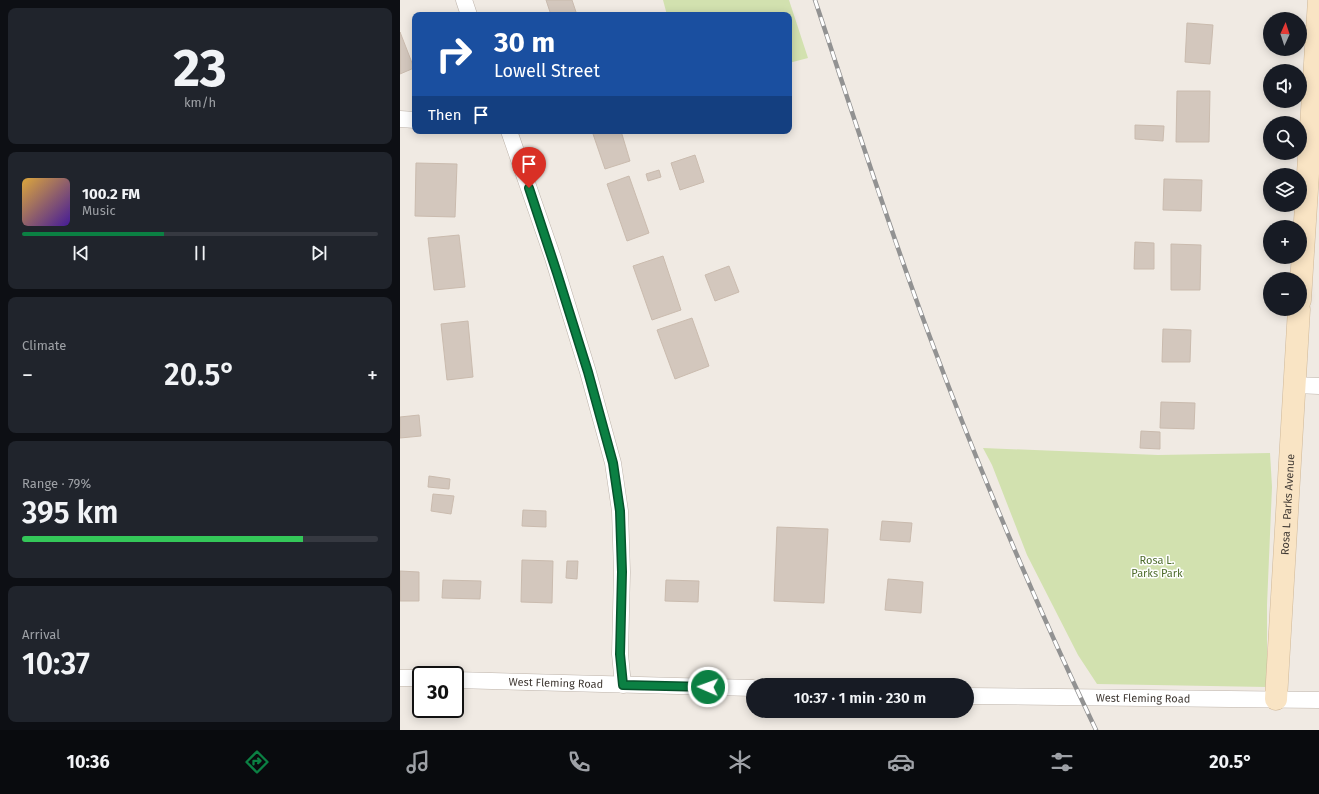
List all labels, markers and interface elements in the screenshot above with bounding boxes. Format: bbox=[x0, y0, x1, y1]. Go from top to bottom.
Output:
north arrow bbox=[1263, 12, 1307, 56]
map controls bbox=[1263, 12, 1307, 316]
text: 30 m bbox=[494, 26, 555, 59]
icon: right bbox=[428, 28, 480, 80]
text: 23 bbox=[173, 37, 227, 100]
text: Lowell Street bbox=[494, 60, 600, 82]
button: sound bbox=[1263, 64, 1307, 108]
text: km/h bbox=[184, 95, 216, 110]
icon: arrive bbox=[470, 104, 492, 126]
text: Then bbox=[428, 106, 462, 124]
button: search bbox=[1263, 116, 1307, 160]
pin bbox=[512, 147, 546, 188]
icon: arrive bbox=[518, 153, 540, 175]
button: layers bbox=[1263, 168, 1307, 212]
text: 100.2 FM bbox=[82, 185, 140, 203]
text: Music bbox=[82, 203, 116, 218]
button: + bbox=[1263, 220, 1307, 264]
icon: previous bbox=[70, 242, 92, 264]
icon: pause bbox=[189, 242, 211, 264]
icon: next bbox=[308, 242, 330, 264]
button: − bbox=[1263, 272, 1307, 316]
text: Climate bbox=[22, 338, 66, 353]
text: 20.5° bbox=[164, 357, 236, 393]
text: − bbox=[22, 362, 33, 389]
text: + bbox=[367, 362, 378, 389]
street label: Rosa L Parks Avenue bbox=[1279, 453, 1297, 555]
text: Range · 79% bbox=[22, 476, 91, 491]
text: 395 km bbox=[22, 495, 119, 531]
park label: Rosa L. Parks Park bbox=[1131, 554, 1183, 580]
text: Arrival bbox=[22, 627, 60, 642]
text: 10:37 bbox=[22, 646, 90, 682]
speed limit sign: 30 bbox=[412, 666, 464, 718]
position arrow bbox=[687, 666, 729, 708]
street label: West Fleming Road bbox=[509, 675, 603, 691]
text: 10:37 · 1 min · 230 m bbox=[794, 689, 926, 707]
street label: West Fleming Road bbox=[1096, 691, 1190, 706]
icon: directions bbox=[243, 748, 271, 776]
icon: music bbox=[404, 748, 432, 776]
icon: phone bbox=[565, 748, 593, 776]
icon: climate bbox=[726, 748, 754, 776]
icon: car bbox=[887, 748, 915, 776]
icon: filters bbox=[1048, 748, 1076, 776]
text: 10:36 bbox=[67, 751, 110, 773]
text: 20.5° bbox=[1209, 751, 1252, 773]

